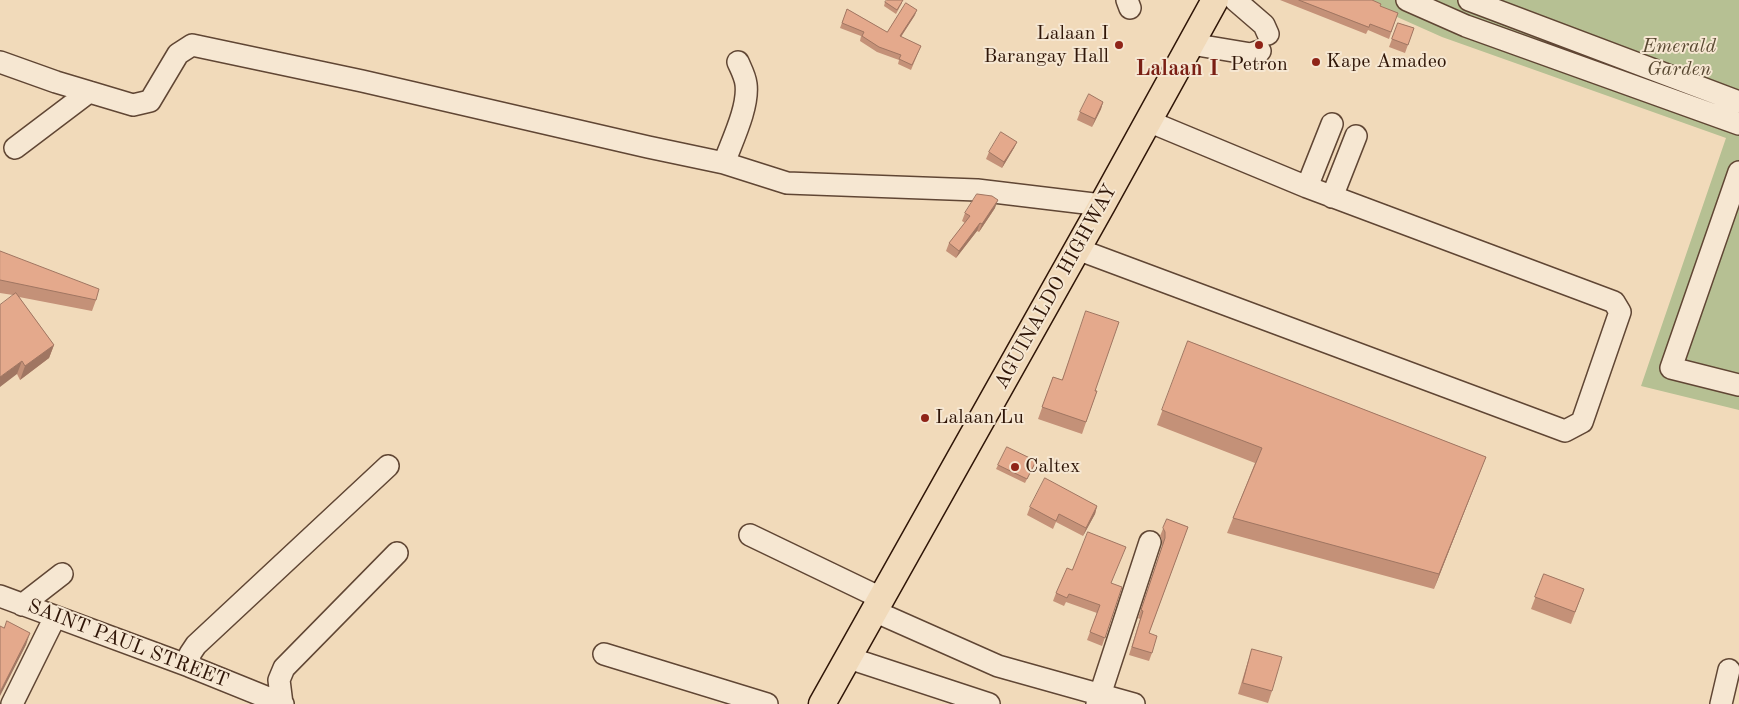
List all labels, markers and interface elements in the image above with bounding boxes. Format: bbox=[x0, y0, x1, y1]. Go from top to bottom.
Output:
place label: Lalaan I Barangay Hall bbox=[983, 22, 1109, 69]
park label: Emerald Garden bbox=[1642, 35, 1716, 82]
marker: Lalaan I Barangay Hall bbox=[1113, 39, 1125, 51]
marker: Petron bbox=[1253, 39, 1265, 51]
place label: Kape Amadeo bbox=[1326, 50, 1447, 74]
place label: Petron bbox=[1230, 53, 1288, 77]
district label: Lalaan I bbox=[1135, 56, 1219, 82]
marker: Kape Amadeo bbox=[1310, 56, 1322, 68]
street label: AGUINALDO HIGHWAY bbox=[990, 180, 1122, 394]
place label: Lalaan Lu bbox=[935, 406, 1024, 430]
marker: Lalaan Lu bbox=[919, 412, 931, 424]
place label: Caltex bbox=[1025, 455, 1080, 479]
marker: Caltex bbox=[1009, 461, 1021, 473]
street label: SAINT PAUL STREET bbox=[24, 595, 232, 693]

